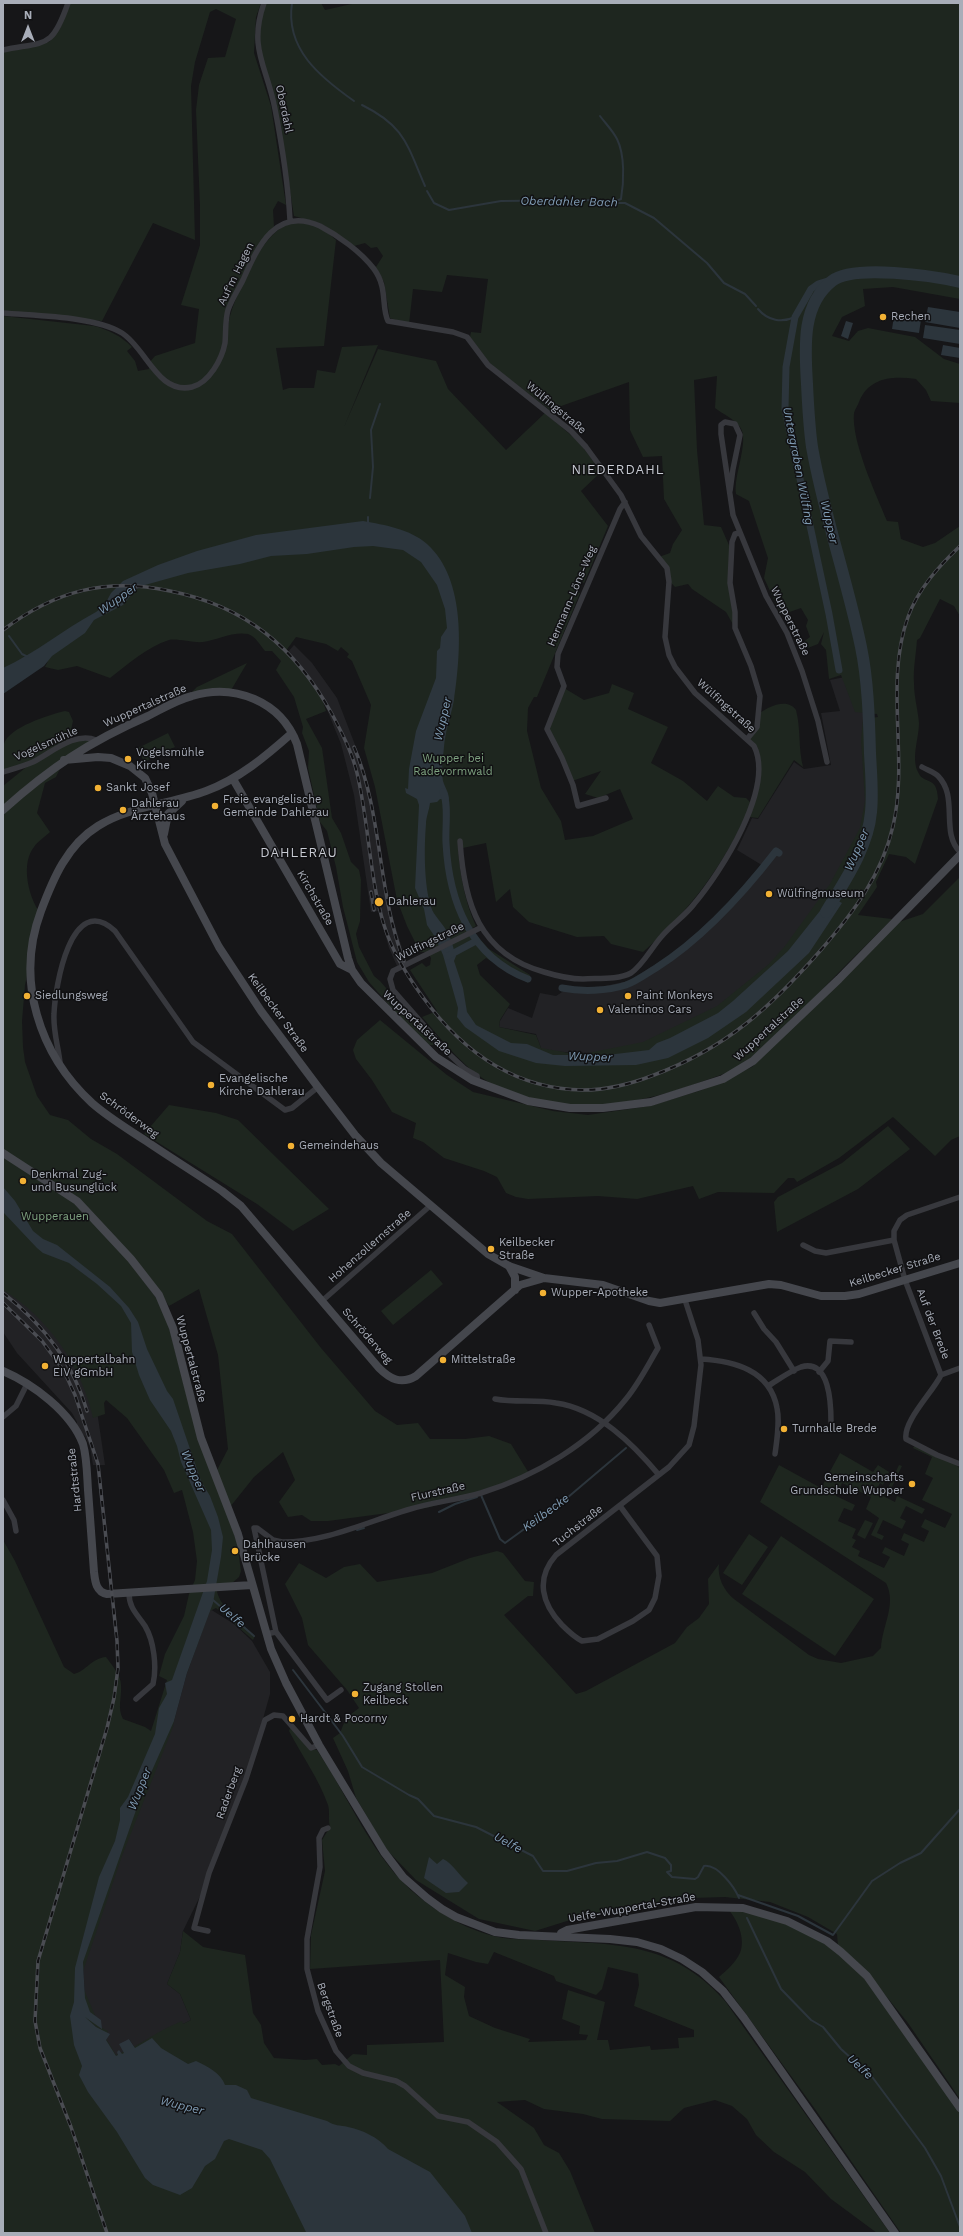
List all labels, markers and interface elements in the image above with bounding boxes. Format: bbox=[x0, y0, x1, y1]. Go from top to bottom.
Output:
north arrow bbox=[8, 8, 48, 48]
text: N bbox=[24, 9, 32, 22]
street label: Oberdahl bbox=[272, 84, 296, 134]
water label: Oberdahler Bach bbox=[520, 194, 618, 210]
street label: Auf'm Hagen bbox=[215, 240, 257, 308]
place label: Rechen bbox=[891, 310, 931, 324]
marker: Rechen bbox=[878, 312, 888, 322]
street label: Wülfingstraße bbox=[523, 379, 589, 437]
water label: Untergraben Wülfing bbox=[779, 406, 817, 526]
district label: NIEDERDAHL bbox=[572, 462, 664, 478]
water label: Wupper bbox=[817, 499, 841, 545]
street label: Hermann-Löns-Weg bbox=[545, 544, 599, 648]
water label: Wupper bbox=[96, 580, 140, 618]
street label: Wupperstraße bbox=[767, 584, 813, 658]
street label: Wülfingstraße bbox=[694, 676, 758, 736]
street label: Wuppertalstraße bbox=[101, 682, 189, 730]
water label: Wupper bbox=[431, 696, 455, 742]
street label: Vogelsmühle bbox=[12, 724, 80, 764]
place label: Vogelsmühle Kirche bbox=[136, 746, 204, 772]
park label: Wupper bei Radevormwald bbox=[413, 752, 493, 778]
marker: Vogelsmühle Kirche bbox=[123, 754, 133, 764]
place label: Sankt Josef bbox=[106, 781, 170, 795]
marker: Sankt Josef bbox=[93, 783, 103, 793]
place label: Freie evangelische Gemeinde Dahlerau bbox=[223, 793, 329, 819]
place label: Dahlerau Ärztehaus bbox=[131, 797, 185, 823]
marker: Freie evangelische Gemeinde Dahlerau bbox=[210, 801, 220, 811]
marker: Dahlerau Ärztehaus bbox=[118, 805, 128, 815]
water label: Wupper bbox=[841, 827, 873, 873]
district label: DAHLERAU bbox=[260, 845, 338, 861]
street label: Kirchstraße bbox=[294, 868, 336, 928]
place label: Wülfingmuseum bbox=[777, 887, 864, 901]
marker: Wülfingmuseum bbox=[764, 889, 774, 899]
place label: Dahlerau bbox=[388, 895, 436, 909]
marker: Dahlerau bbox=[373, 896, 385, 908]
street label: Wülfingstraße bbox=[394, 920, 466, 964]
street label: Keilbecker Straße bbox=[245, 971, 311, 1055]
street label: Wuppertalstraße bbox=[380, 988, 454, 1058]
place label: Siedlungsweg bbox=[35, 989, 108, 1003]
place label: Paint Monkeys bbox=[636, 989, 713, 1003]
marker: Siedlungsweg bbox=[22, 991, 32, 1001]
marker: Paint Monkeys bbox=[623, 991, 633, 1001]
street label: Wuppertalstraße bbox=[731, 994, 807, 1064]
place label: Valentinos Cars bbox=[608, 1003, 691, 1017]
marker: Valentinos Cars bbox=[595, 1005, 605, 1015]
water label: Wupper bbox=[568, 1049, 612, 1065]
place label: Evangelische Kirche Dahlerau bbox=[219, 1072, 305, 1098]
marker: Evangelische Kirche Dahlerau bbox=[206, 1080, 216, 1090]
street label: Schröderweg bbox=[97, 1089, 161, 1141]
place label: Gemeindehaus bbox=[299, 1139, 379, 1153]
marker: Gemeindehaus bbox=[286, 1141, 296, 1151]
place label: Denkmal Zug- und Busunglück bbox=[31, 1168, 117, 1194]
marker: Denkmal Zug- und Busunglück bbox=[18, 1176, 28, 1186]
street label: Hohenzollernstraße bbox=[326, 1206, 414, 1286]
park label: Wupperauen bbox=[21, 1210, 89, 1224]
place label: Keilbecker Straße bbox=[499, 1236, 555, 1262]
marker: Keilbecker Straße bbox=[486, 1244, 496, 1254]
street label: Keilbecker Straße bbox=[848, 1250, 942, 1290]
place label: Wupper-Apotheke bbox=[551, 1286, 648, 1300]
street label: Auf der Brede bbox=[913, 1287, 953, 1361]
marker: Wupper-Apotheke bbox=[538, 1288, 548, 1298]
street label: Schröderweg bbox=[339, 1305, 395, 1367]
street label: Wuppertalstraße bbox=[173, 1314, 209, 1404]
place label: Wuppertalbahn EIV gGmbH bbox=[53, 1353, 135, 1379]
place label: Mittelstraße bbox=[451, 1353, 516, 1367]
marker: Mittelstraße bbox=[438, 1355, 448, 1365]
marker: Wuppertalbahn EIV gGmbH bbox=[40, 1361, 50, 1371]
place label: Turnhalle Brede bbox=[792, 1422, 877, 1436]
marker: Turnhalle Brede bbox=[779, 1424, 789, 1434]
street label: Hardtstraße bbox=[65, 1447, 85, 1513]
water label: Wupper bbox=[178, 1448, 208, 1494]
place label: Gemeinschafts Grundschule Wupper bbox=[790, 1471, 904, 1497]
street label: Flurstraße bbox=[410, 1479, 466, 1505]
marker: Gemeinschafts Grundschule Wupper bbox=[907, 1479, 917, 1489]
water label: Keilbecke bbox=[520, 1491, 572, 1535]
street label: Tuchstraße bbox=[550, 1502, 606, 1550]
place label: Dahlhausen Brücke bbox=[243, 1538, 306, 1564]
marker: Dahlhausen Brücke bbox=[230, 1546, 240, 1556]
water label: Uelfe bbox=[216, 1601, 248, 1631]
place label: Zugang Stollen Keilbeck bbox=[363, 1681, 443, 1707]
marker: Zugang Stollen Keilbeck bbox=[350, 1689, 360, 1699]
place label: Hardt & Pocorny bbox=[300, 1712, 387, 1726]
marker: Hardt & Pocorny bbox=[287, 1714, 297, 1724]
street label: Raderberg bbox=[213, 1765, 245, 1821]
water label: Wupper bbox=[125, 1766, 155, 1812]
water label: Uelfe bbox=[491, 1830, 525, 1856]
street label: Uelfe-Wuppertal-Straße bbox=[567, 1890, 697, 1926]
street label: Bergstraße bbox=[314, 1981, 346, 2039]
water label: Uelfe bbox=[844, 2051, 876, 2083]
water label: Wupper bbox=[159, 2094, 205, 2118]

